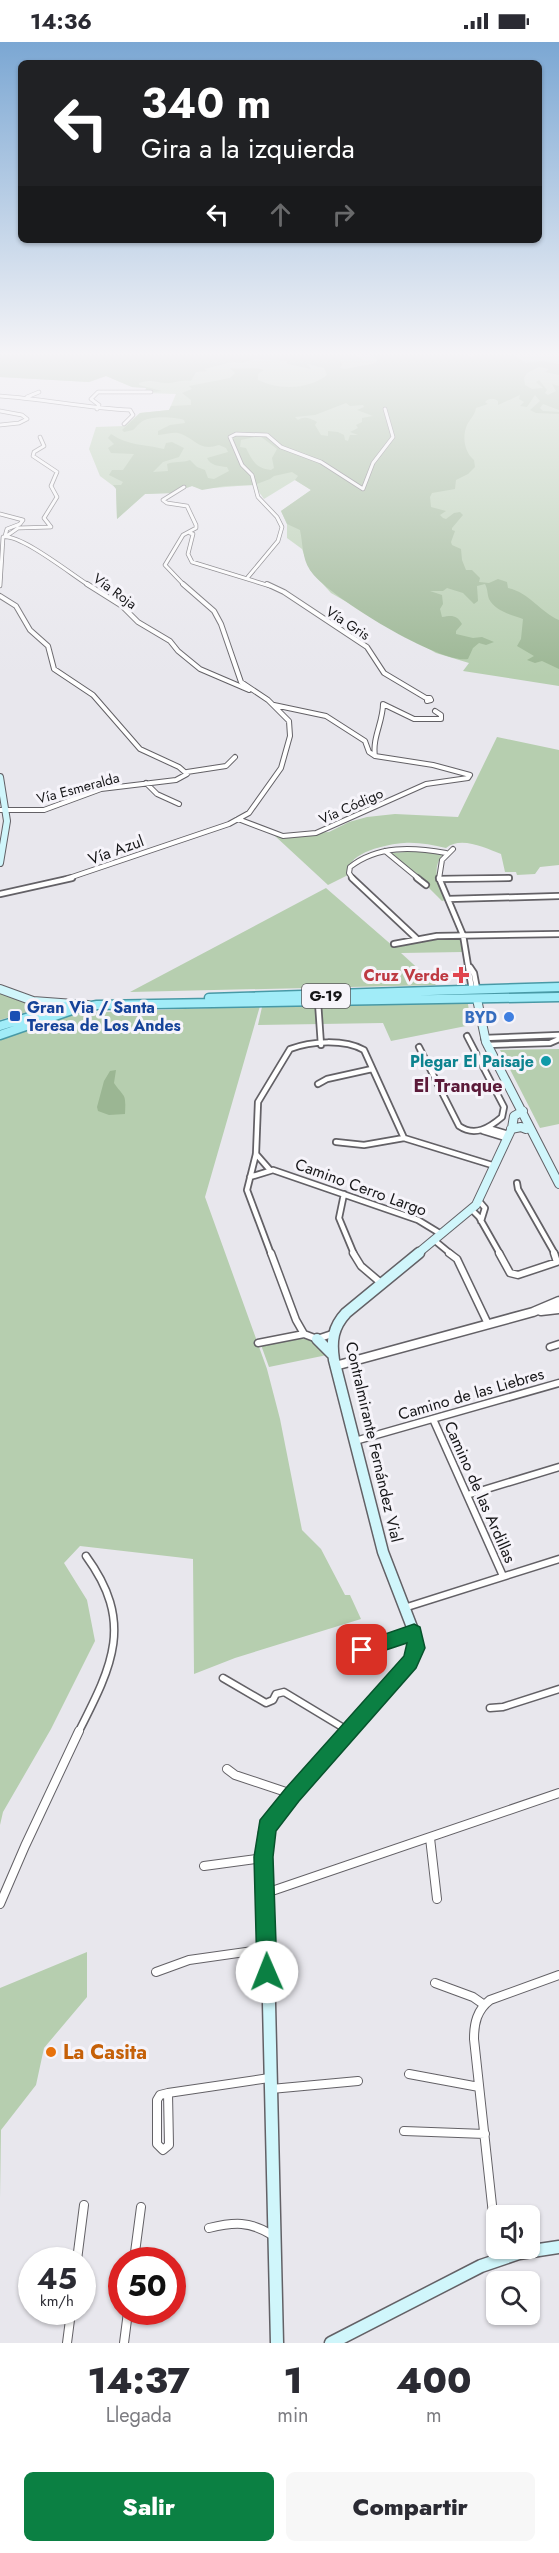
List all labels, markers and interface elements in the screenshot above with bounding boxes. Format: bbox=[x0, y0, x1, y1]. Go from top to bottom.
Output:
text: 14:36 bbox=[30, 5, 92, 37]
text: 340 m bbox=[141, 73, 271, 134]
icon: left bbox=[42, 84, 120, 162]
text: Gira a la izquierda bbox=[141, 129, 355, 168]
icon: left bbox=[201, 198, 234, 231]
icon: ahead bbox=[264, 198, 297, 231]
icon: right bbox=[327, 198, 360, 231]
street label: Vía Roja bbox=[89, 568, 141, 614]
street label: Vía Gris bbox=[322, 601, 374, 645]
street label: Vía Esmeralda bbox=[34, 767, 122, 809]
street label: Vía Código bbox=[316, 783, 387, 829]
street label: Vía Azul bbox=[85, 829, 147, 871]
place label: Cruz Verde bbox=[364, 964, 449, 987]
marker: Cruz Verde bbox=[454, 968, 468, 982]
road number: G-19 bbox=[302, 984, 350, 1008]
place label: Gran Via / Santa Teresa de Los Andes bbox=[27, 996, 181, 1037]
place label: BYD bbox=[465, 1006, 497, 1029]
marker: Gran Via / Santa Teresa de Los Andes bbox=[8, 1009, 22, 1023]
marker: BYD bbox=[502, 1010, 516, 1024]
place label: Plegar El Paisaje bbox=[410, 1050, 534, 1073]
marker: Plegar El Paisaje bbox=[539, 1054, 553, 1068]
district label: El Tranque bbox=[414, 1073, 503, 1099]
street label: Camino Cerro Largo bbox=[292, 1152, 430, 1222]
street label: Contralmirante Fernández Vial bbox=[340, 1339, 408, 1545]
street label: Camino de las Liebres bbox=[395, 1362, 547, 1426]
street label: Camino de las Ardillas bbox=[438, 1418, 522, 1566]
pin bbox=[336, 1624, 387, 1675]
icon: arrive bbox=[345, 1633, 378, 1666]
position arrow bbox=[235, 1940, 299, 2004]
place label: La Casita bbox=[63, 2038, 147, 2067]
marker: La Casita bbox=[44, 2045, 58, 2059]
map controls bbox=[486, 2205, 540, 2325]
button: sound bbox=[486, 2205, 540, 2259]
speed limit sign: 50 bbox=[108, 2247, 186, 2325]
text: 45 bbox=[37, 2257, 77, 2300]
button: search bbox=[486, 2271, 540, 2325]
text: km/h bbox=[40, 2290, 74, 2312]
text: 14:37 bbox=[87, 2354, 190, 2406]
text: 1 bbox=[283, 2354, 302, 2406]
text: 400 bbox=[396, 2354, 471, 2406]
text: Llegada bbox=[106, 2401, 172, 2430]
text: min bbox=[277, 2401, 309, 2430]
text: m bbox=[426, 2401, 442, 2430]
button: Salir bbox=[24, 2472, 274, 2541]
button: Compartir bbox=[286, 2472, 535, 2541]

